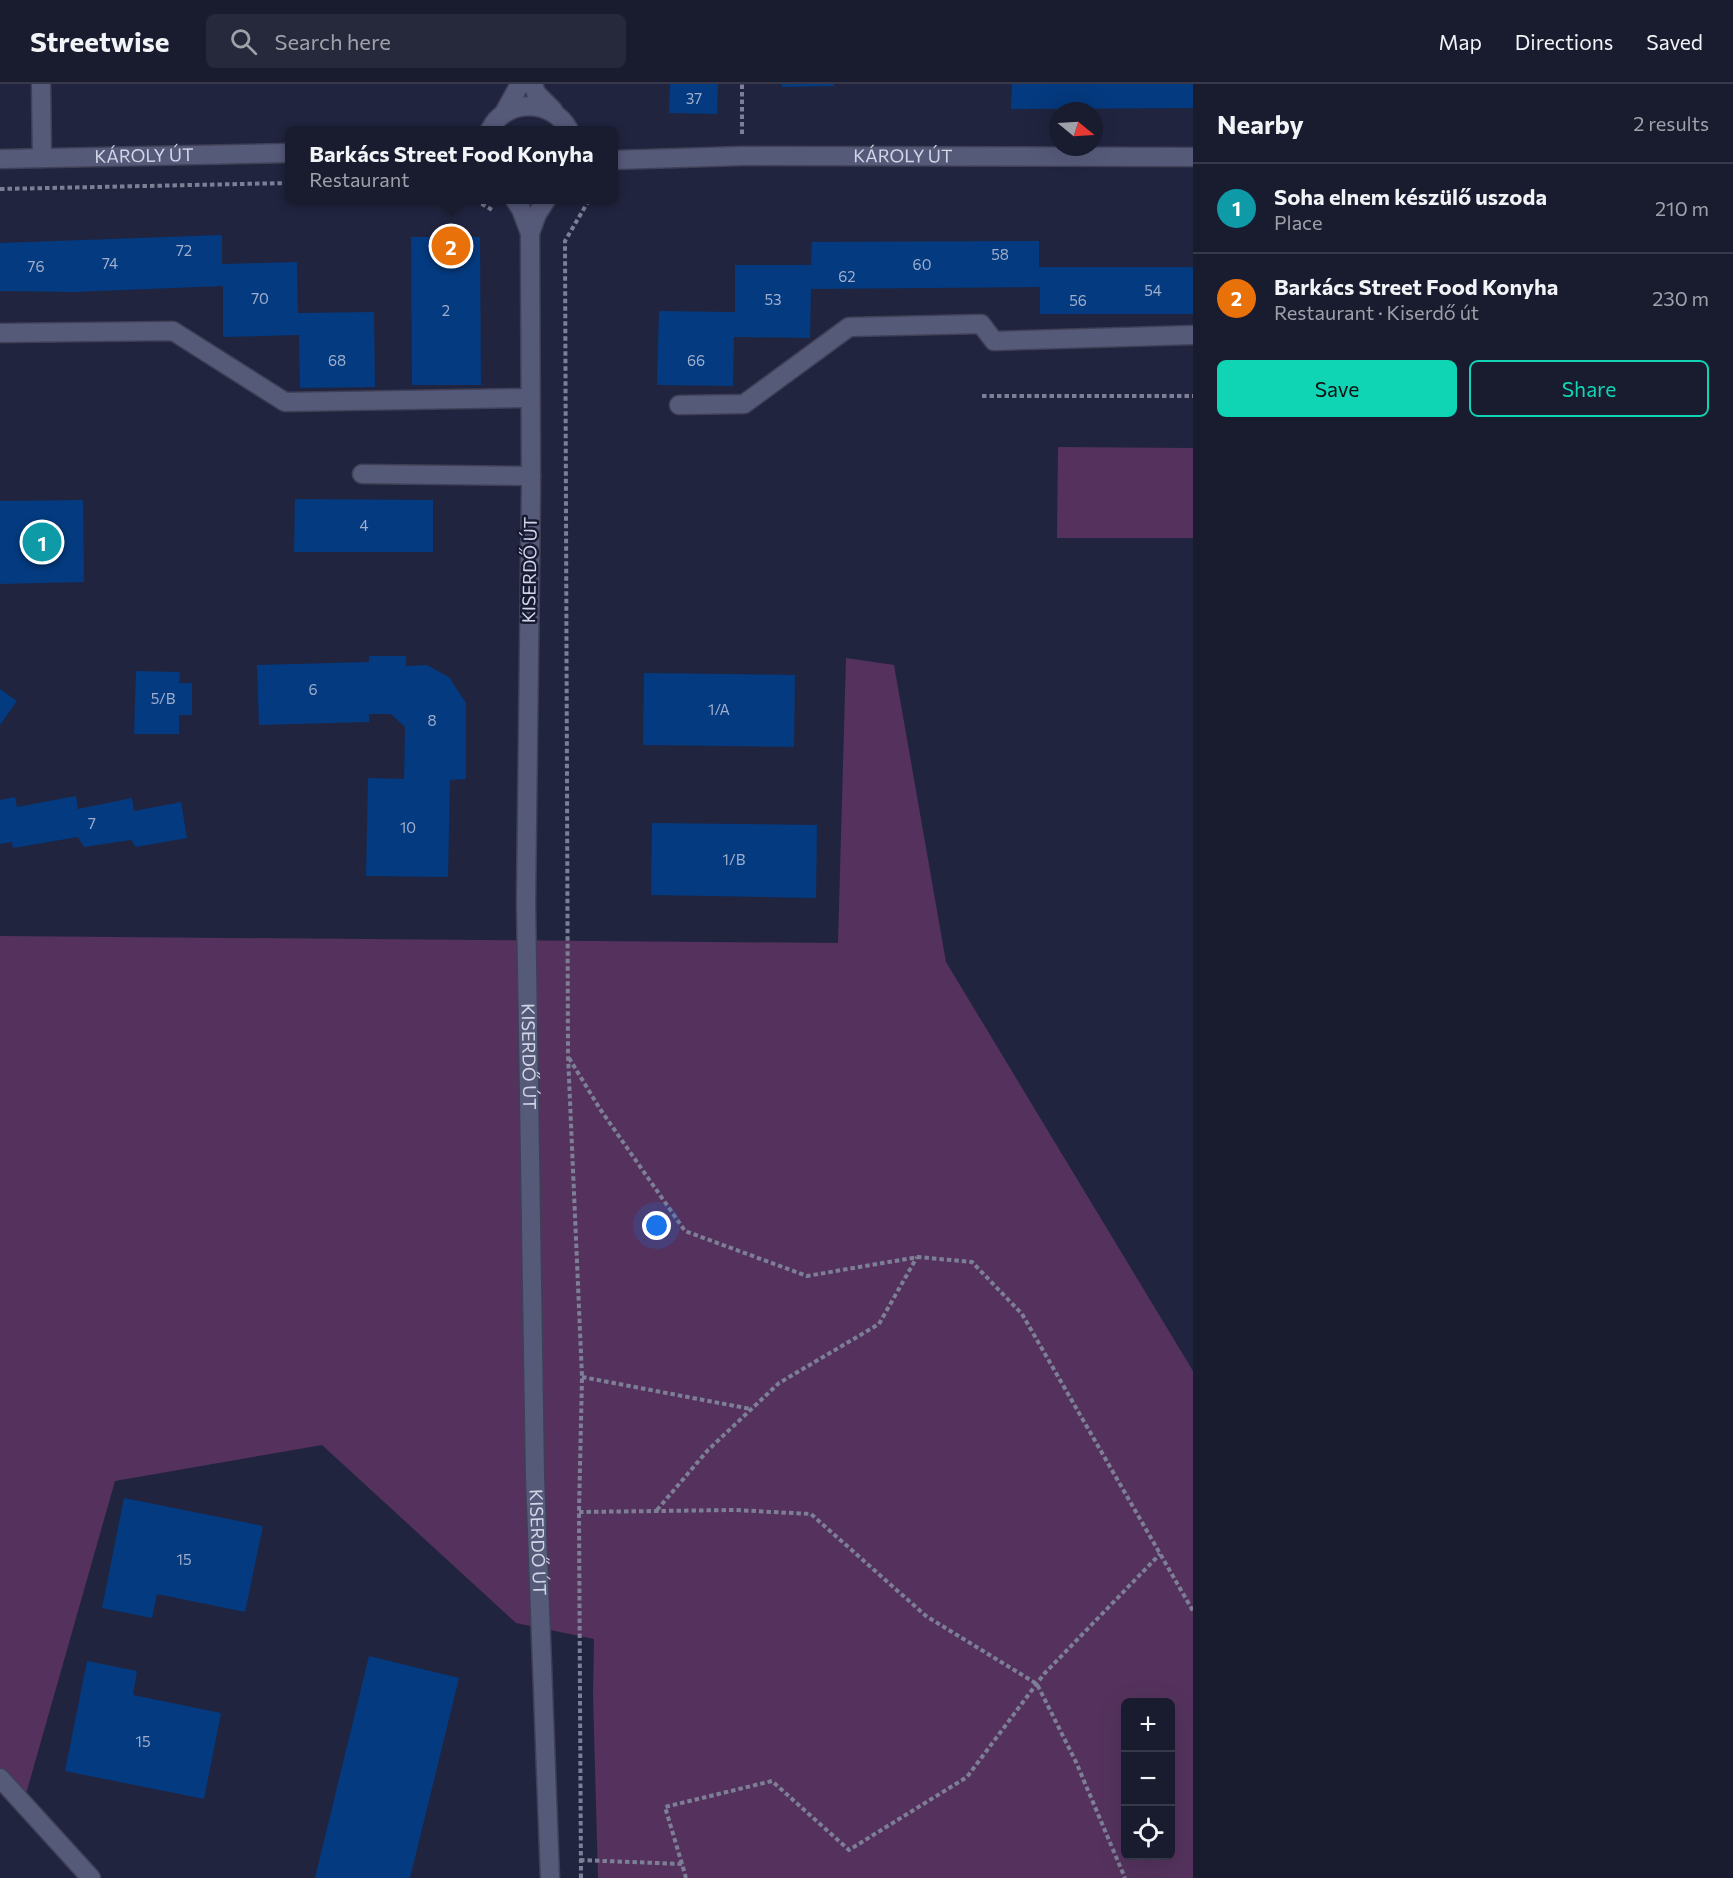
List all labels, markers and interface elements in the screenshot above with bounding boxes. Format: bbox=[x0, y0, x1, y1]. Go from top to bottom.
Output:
search box bbox=[206, 14, 626, 68]
text: Streetwise bbox=[30, 24, 170, 58]
icon: search bbox=[227, 25, 260, 58]
text: Search here bbox=[275, 28, 391, 55]
text: Map bbox=[1439, 29, 1482, 54]
text: Directions bbox=[1515, 29, 1613, 54]
text: Saved bbox=[1646, 29, 1703, 54]
house number: 37 bbox=[686, 89, 702, 107]
north arrow bbox=[1049, 102, 1103, 156]
text: Nearby bbox=[1217, 108, 1304, 139]
text: 2 results bbox=[1633, 111, 1709, 135]
popup bbox=[285, 126, 618, 204]
text: Barkács Street Food Konyha bbox=[309, 140, 594, 167]
street label: KÁROLY ÚT bbox=[94, 143, 194, 167]
street label: KÁROLY ÚT bbox=[853, 144, 953, 166]
text: Restaurant bbox=[309, 167, 409, 191]
text: Soha elnem készülő uszoda bbox=[1274, 183, 1547, 210]
text: 1 bbox=[1232, 196, 1241, 220]
text: 210 m bbox=[1655, 196, 1709, 220]
text: Place bbox=[1274, 210, 1323, 234]
pin: 2 bbox=[432, 224, 470, 268]
house number: 72 bbox=[176, 241, 192, 259]
house number: 58 bbox=[991, 245, 1009, 263]
house number: 74 bbox=[102, 254, 118, 272]
house number: 60 bbox=[913, 255, 931, 273]
house number: 76 bbox=[28, 257, 44, 275]
house number: 62 bbox=[838, 267, 856, 285]
text: Barkács Street Food Konyha bbox=[1274, 273, 1558, 300]
house number: 54 bbox=[1144, 281, 1162, 299]
text: 2 bbox=[1231, 286, 1242, 310]
text: 230 m bbox=[1652, 286, 1709, 310]
house number: 70 bbox=[251, 289, 269, 307]
house number: 53 bbox=[764, 290, 782, 308]
house number: 56 bbox=[1069, 291, 1087, 309]
text: Restaurant · Kiserdő út bbox=[1274, 300, 1479, 324]
house number: 2 bbox=[442, 301, 450, 319]
house number: 68 bbox=[328, 351, 346, 369]
house number: 66 bbox=[687, 351, 705, 369]
button: Save bbox=[1217, 360, 1457, 417]
button: Share bbox=[1469, 360, 1709, 417]
house number: 4 bbox=[360, 516, 369, 534]
street label: KISERDŐ ÚT bbox=[517, 517, 541, 623]
pin: 1 bbox=[22, 520, 62, 564]
house number: 6 bbox=[308, 680, 318, 698]
house number: 5/B bbox=[151, 689, 176, 707]
house number: 1/A bbox=[708, 700, 730, 718]
house number: 8 bbox=[427, 711, 437, 729]
house number: 7 bbox=[88, 814, 96, 832]
house number: 10 bbox=[400, 818, 416, 836]
house number: 1/B bbox=[723, 850, 746, 868]
street label: KISERDŐ ÚT bbox=[518, 1003, 541, 1110]
your location bbox=[642, 1211, 671, 1240]
street label: KISERDŐ ÚT bbox=[525, 1489, 551, 1596]
house number: 15 bbox=[176, 1550, 192, 1568]
map controls bbox=[1121, 1698, 1175, 1860]
button: + bbox=[1121, 1698, 1175, 1752]
house number: 15 bbox=[135, 1732, 151, 1750]
button: − bbox=[1121, 1752, 1175, 1806]
button: locate bbox=[1121, 1806, 1175, 1860]

